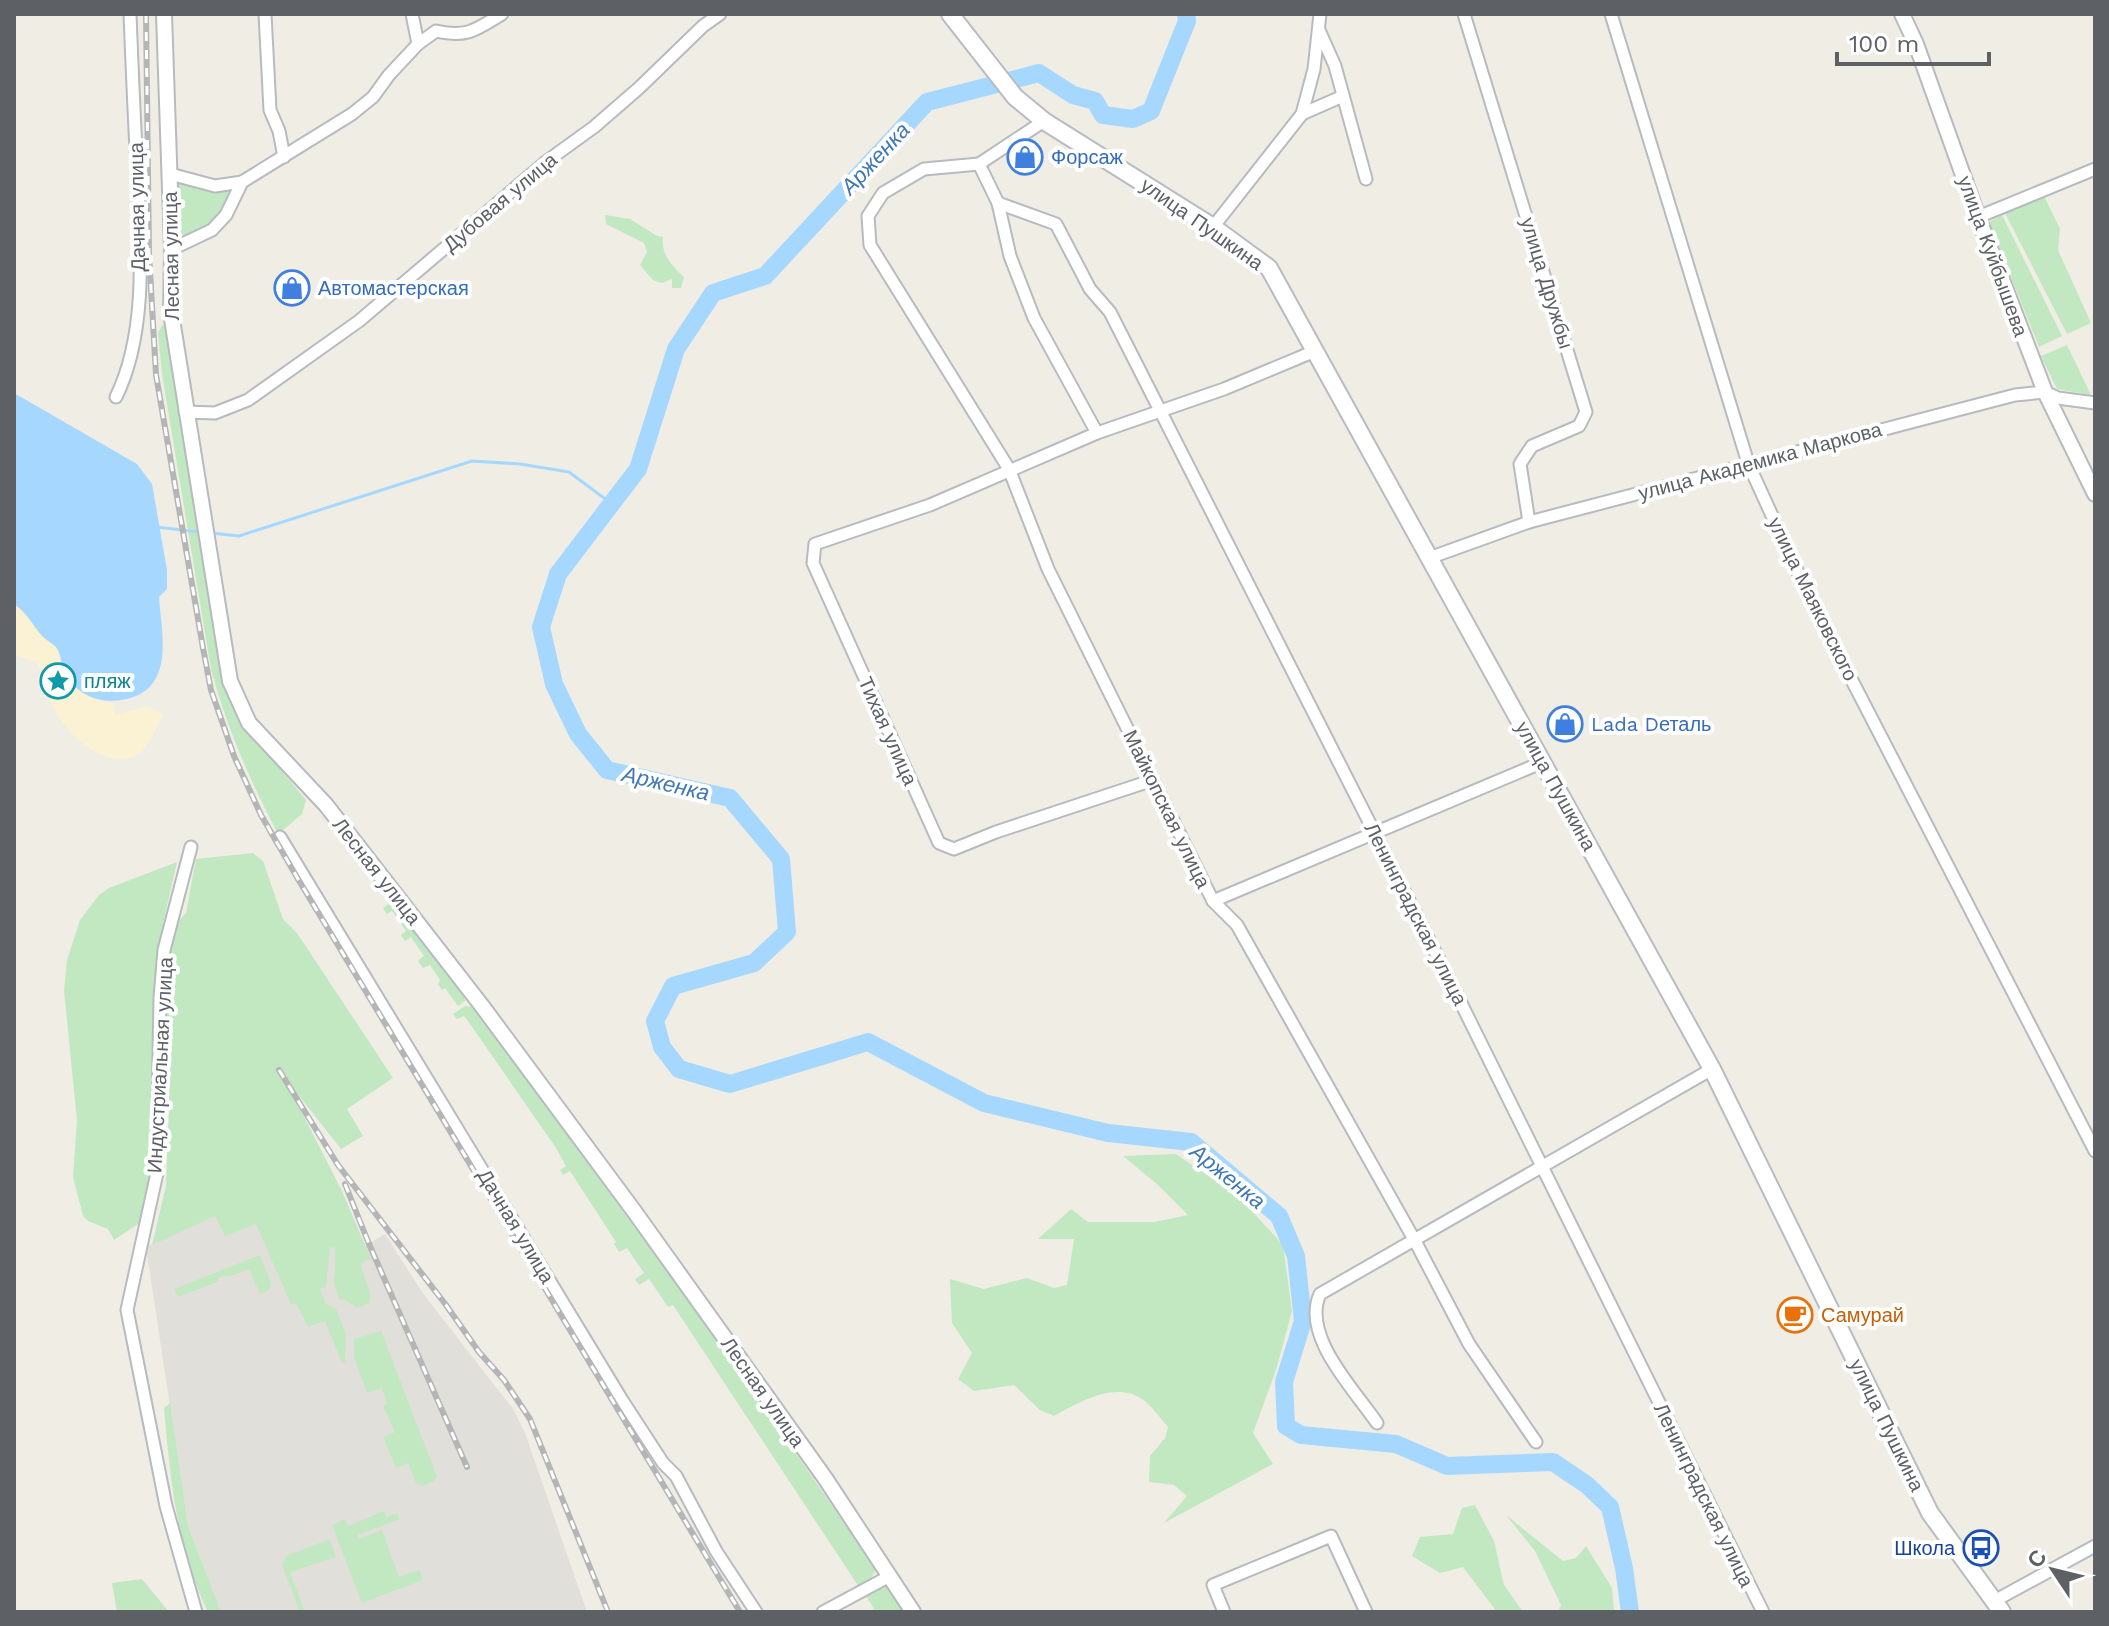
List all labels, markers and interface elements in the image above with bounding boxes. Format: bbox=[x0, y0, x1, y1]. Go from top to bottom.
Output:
scale bar bbox=[1837, 16, 1989, 66]
text: 100 m bbox=[1849, 30, 1919, 58]
water label: Арженка bbox=[835, 117, 915, 201]
shop icon: Форсаж bbox=[1006, 138, 1044, 176]
street label: Дачная улица bbox=[124, 141, 150, 272]
place label: Форсаж bbox=[1051, 145, 1124, 169]
street label: Дубовая улица bbox=[438, 147, 562, 256]
street label: улица Куйбышева bbox=[1953, 172, 2033, 340]
street label: улица Пушкина bbox=[1136, 173, 1269, 276]
street label: Лесная улица bbox=[158, 190, 184, 321]
street label: улица Дружбы bbox=[1516, 215, 1578, 351]
shop icon: Автомастерская bbox=[273, 269, 311, 307]
place label: Автомастерская bbox=[318, 276, 469, 300]
street label: улица Академика Маркова bbox=[1636, 417, 1885, 505]
street label: улица Маяковского bbox=[1763, 513, 1863, 685]
place icon: пляж bbox=[39, 662, 77, 700]
place label: пляж bbox=[84, 669, 131, 693]
street label: Тихая улица bbox=[853, 673, 923, 790]
shop icon: Lada Dеталь bbox=[1546, 705, 1584, 743]
place label: Lada Dеталь bbox=[1591, 712, 1712, 736]
street label: улица Пушкина bbox=[1511, 717, 1602, 856]
street label: Майкопская улица bbox=[1118, 726, 1216, 893]
water label: Арженка bbox=[618, 761, 712, 806]
street label: Лесная улица bbox=[328, 813, 427, 930]
street label: Ленинградская улица bbox=[1360, 819, 1473, 1010]
street label: Индустриальная улица bbox=[142, 955, 178, 1174]
water label: Арженка bbox=[1184, 1137, 1270, 1214]
street label: Дачная улица bbox=[472, 1164, 560, 1288]
cafe icon: Самурай bbox=[1776, 1296, 1814, 1334]
place label: Самурай bbox=[1821, 1303, 1904, 1327]
street label: Лесная улица bbox=[716, 1332, 810, 1452]
street label: улица Пушкина bbox=[1845, 1355, 1930, 1496]
street label: Ленинградская улица bbox=[1649, 1399, 1759, 1592]
bus stop icon: Школа bbox=[1962, 1529, 2000, 1567]
north arrow bbox=[2013, 1530, 2093, 1610]
place label: Школа bbox=[1894, 1536, 1956, 1560]
text: С bbox=[2022, 1545, 2052, 1572]

